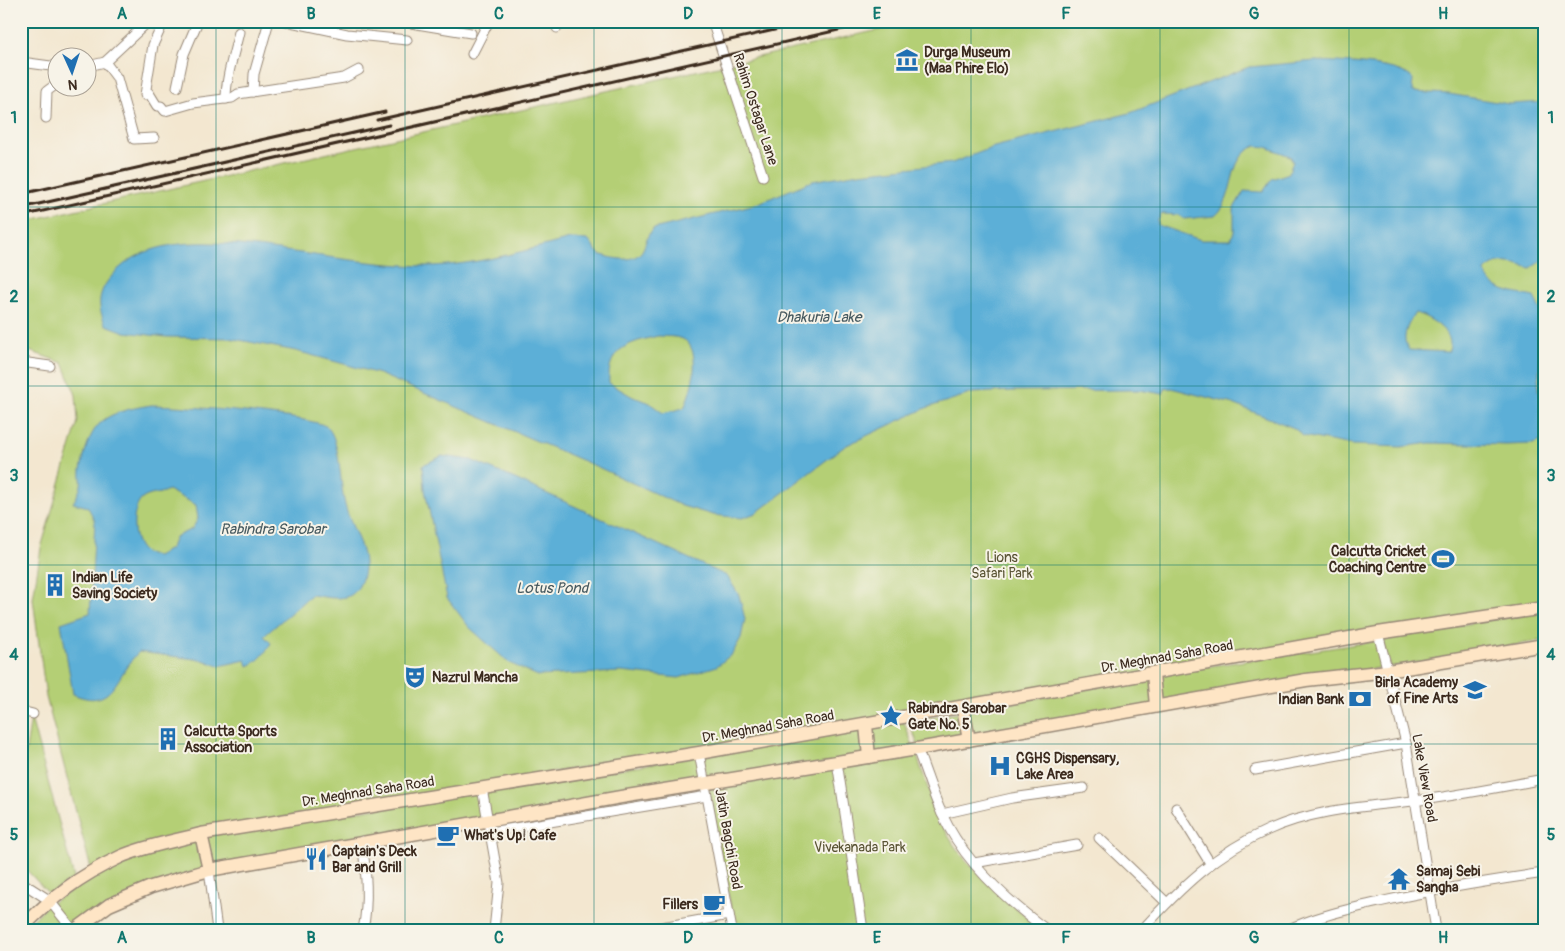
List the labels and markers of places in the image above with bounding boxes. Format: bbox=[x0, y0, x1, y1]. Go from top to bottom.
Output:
place label: Durga Museum (Maa Phire Elo) bbox=[924, 44, 1011, 77]
museum icon: Durga Museum (Maa Phire Elo) bbox=[894, 47, 920, 73]
place label: Calcutta Cricket Coaching Centre bbox=[1329, 543, 1427, 576]
sports icon: Calcutta Cricket Coaching Centre bbox=[1430, 546, 1456, 572]
place label: Indian Life Saving Society bbox=[72, 569, 157, 602]
building icon: Indian Life Saving Society bbox=[42, 572, 68, 598]
theatre icon: Nazrul Mancha bbox=[402, 664, 428, 690]
place label: Nazrul Mancha bbox=[432, 669, 518, 686]
place label: Birla Academy of Fine Arts bbox=[1375, 674, 1459, 707]
school or university icon: Birla Academy of Fine Arts bbox=[1462, 677, 1488, 703]
bank icon: Indian Bank bbox=[1347, 686, 1373, 712]
place label: Indian Bank bbox=[1278, 691, 1344, 708]
place label: Rabindra Sarobar Gate No. 5 bbox=[908, 700, 1007, 733]
place icon: Rabindra Sarobar Gate No. 5 bbox=[878, 703, 904, 729]
place label: Calcutta Sports Association bbox=[184, 723, 277, 756]
building icon: Calcutta Sports Association bbox=[155, 726, 181, 752]
place label: CGHS Dispensary, Lake Area bbox=[1016, 750, 1120, 783]
hospital icon: CGHS Dispensary, Lake Area bbox=[987, 753, 1013, 779]
cafe icon: What's Up! Cafe bbox=[435, 822, 461, 848]
place label: What's Up! Cafe bbox=[464, 827, 557, 844]
place label: Captain's Deck Bar and Grill bbox=[332, 843, 417, 876]
restaurant icon: Captain's Deck Bar and Grill bbox=[303, 846, 329, 872]
place label: Samaj Sebi Sangha bbox=[1416, 863, 1481, 896]
temple icon: Samaj Sebi Sangha bbox=[1386, 866, 1412, 892]
cafe icon: Fillers bbox=[701, 891, 727, 917]
place label: Fillers bbox=[662, 896, 699, 913]

